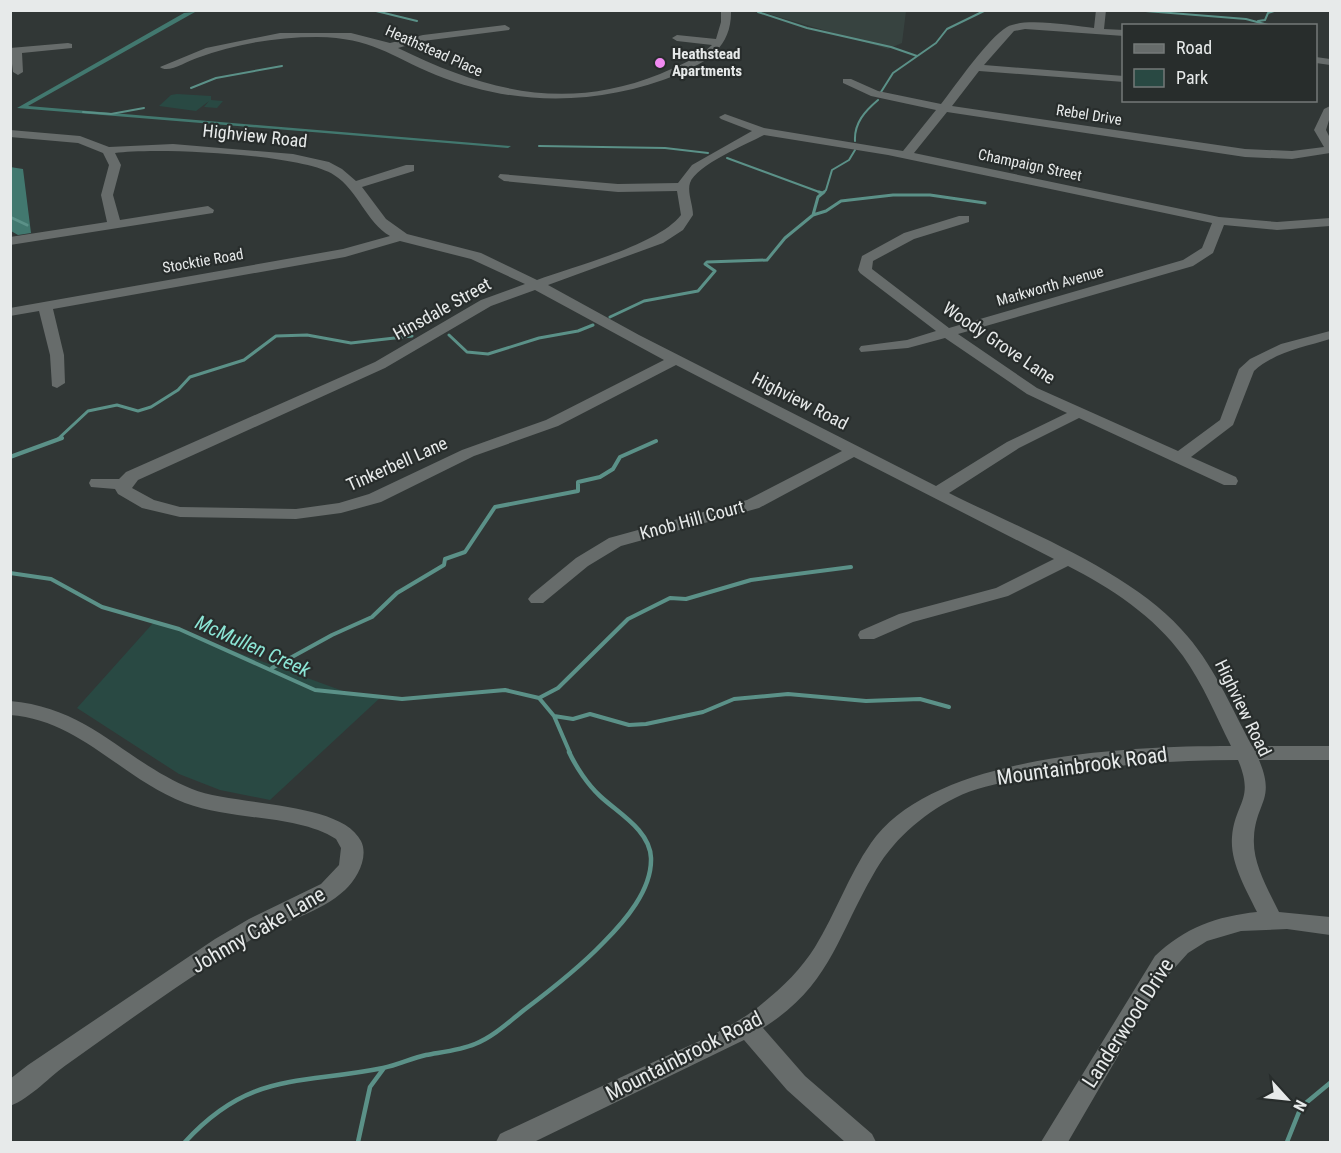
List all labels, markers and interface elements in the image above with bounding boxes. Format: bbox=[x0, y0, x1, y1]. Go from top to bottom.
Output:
street label: Heathstead Place bbox=[383, 22, 485, 80]
legend bbox=[1122, 24, 1317, 102]
text: Road bbox=[1176, 37, 1212, 58]
place label: Heathstead Apartments bbox=[672, 45, 742, 80]
marker: Heathstead Apartments bbox=[653, 56, 667, 70]
text: Park bbox=[1176, 67, 1208, 88]
street label: Rebel Drive bbox=[1055, 101, 1123, 129]
street label: Highview Road bbox=[202, 120, 308, 151]
street label: Champaign Street bbox=[977, 145, 1083, 185]
street label: Stocktie Road bbox=[161, 245, 245, 277]
street label: Markworth Avenue bbox=[994, 262, 1106, 310]
street label: Hinsdale Street bbox=[389, 273, 494, 344]
street label: Woody Grove Lane bbox=[939, 297, 1060, 388]
street label: Highview Road bbox=[749, 367, 852, 434]
street label: Tinkerbell Lane bbox=[343, 432, 450, 495]
street label: Knob Hill Court bbox=[637, 495, 746, 544]
water label: McMullen Creek bbox=[192, 610, 315, 683]
street label: Highview Road bbox=[1211, 656, 1276, 760]
street label: Mountainbrook Road bbox=[995, 742, 1169, 790]
street label: Johnny Cake Lane bbox=[187, 882, 329, 978]
street label: Landerwood Drive bbox=[1077, 954, 1179, 1092]
street label: Mountainbrook Road bbox=[602, 1006, 766, 1106]
north arrow bbox=[1257, 1069, 1317, 1129]
text: N bbox=[1289, 1097, 1311, 1114]

